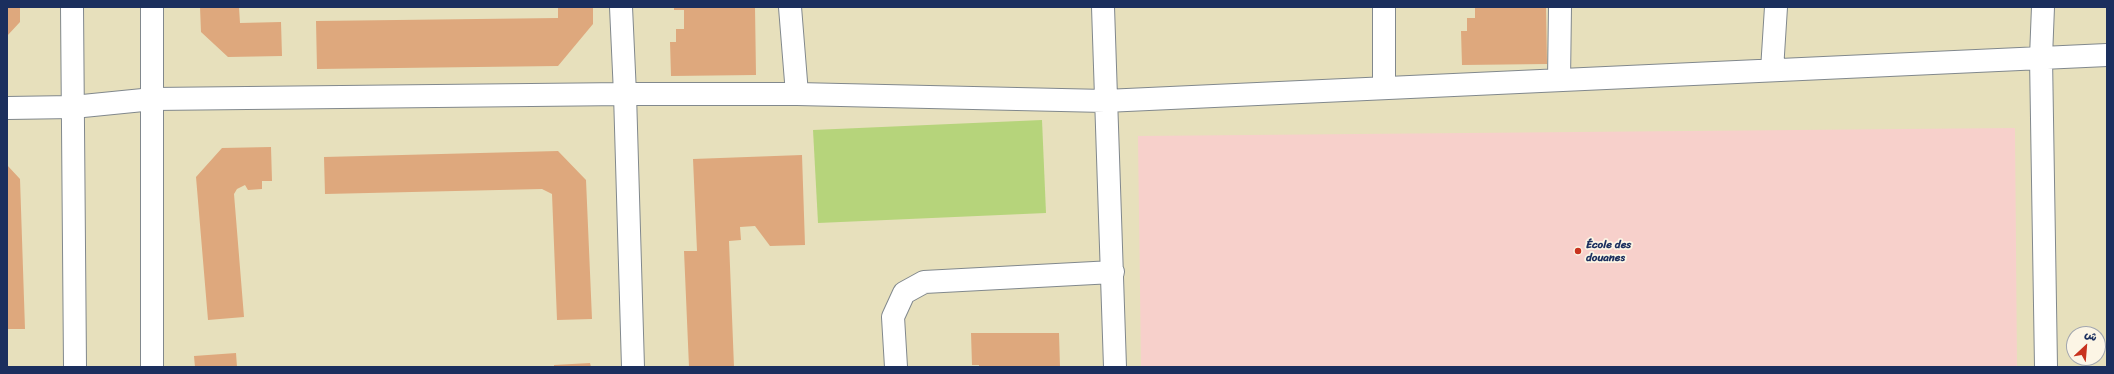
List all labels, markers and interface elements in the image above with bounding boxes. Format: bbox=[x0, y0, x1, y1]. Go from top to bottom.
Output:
place label: École des douanes bbox=[1586, 238, 1631, 264]
marker: École des douanes bbox=[1573, 246, 1583, 256]
text: ش bbox=[2081, 324, 2101, 347]
north arrow bbox=[2066, 326, 2106, 366]

